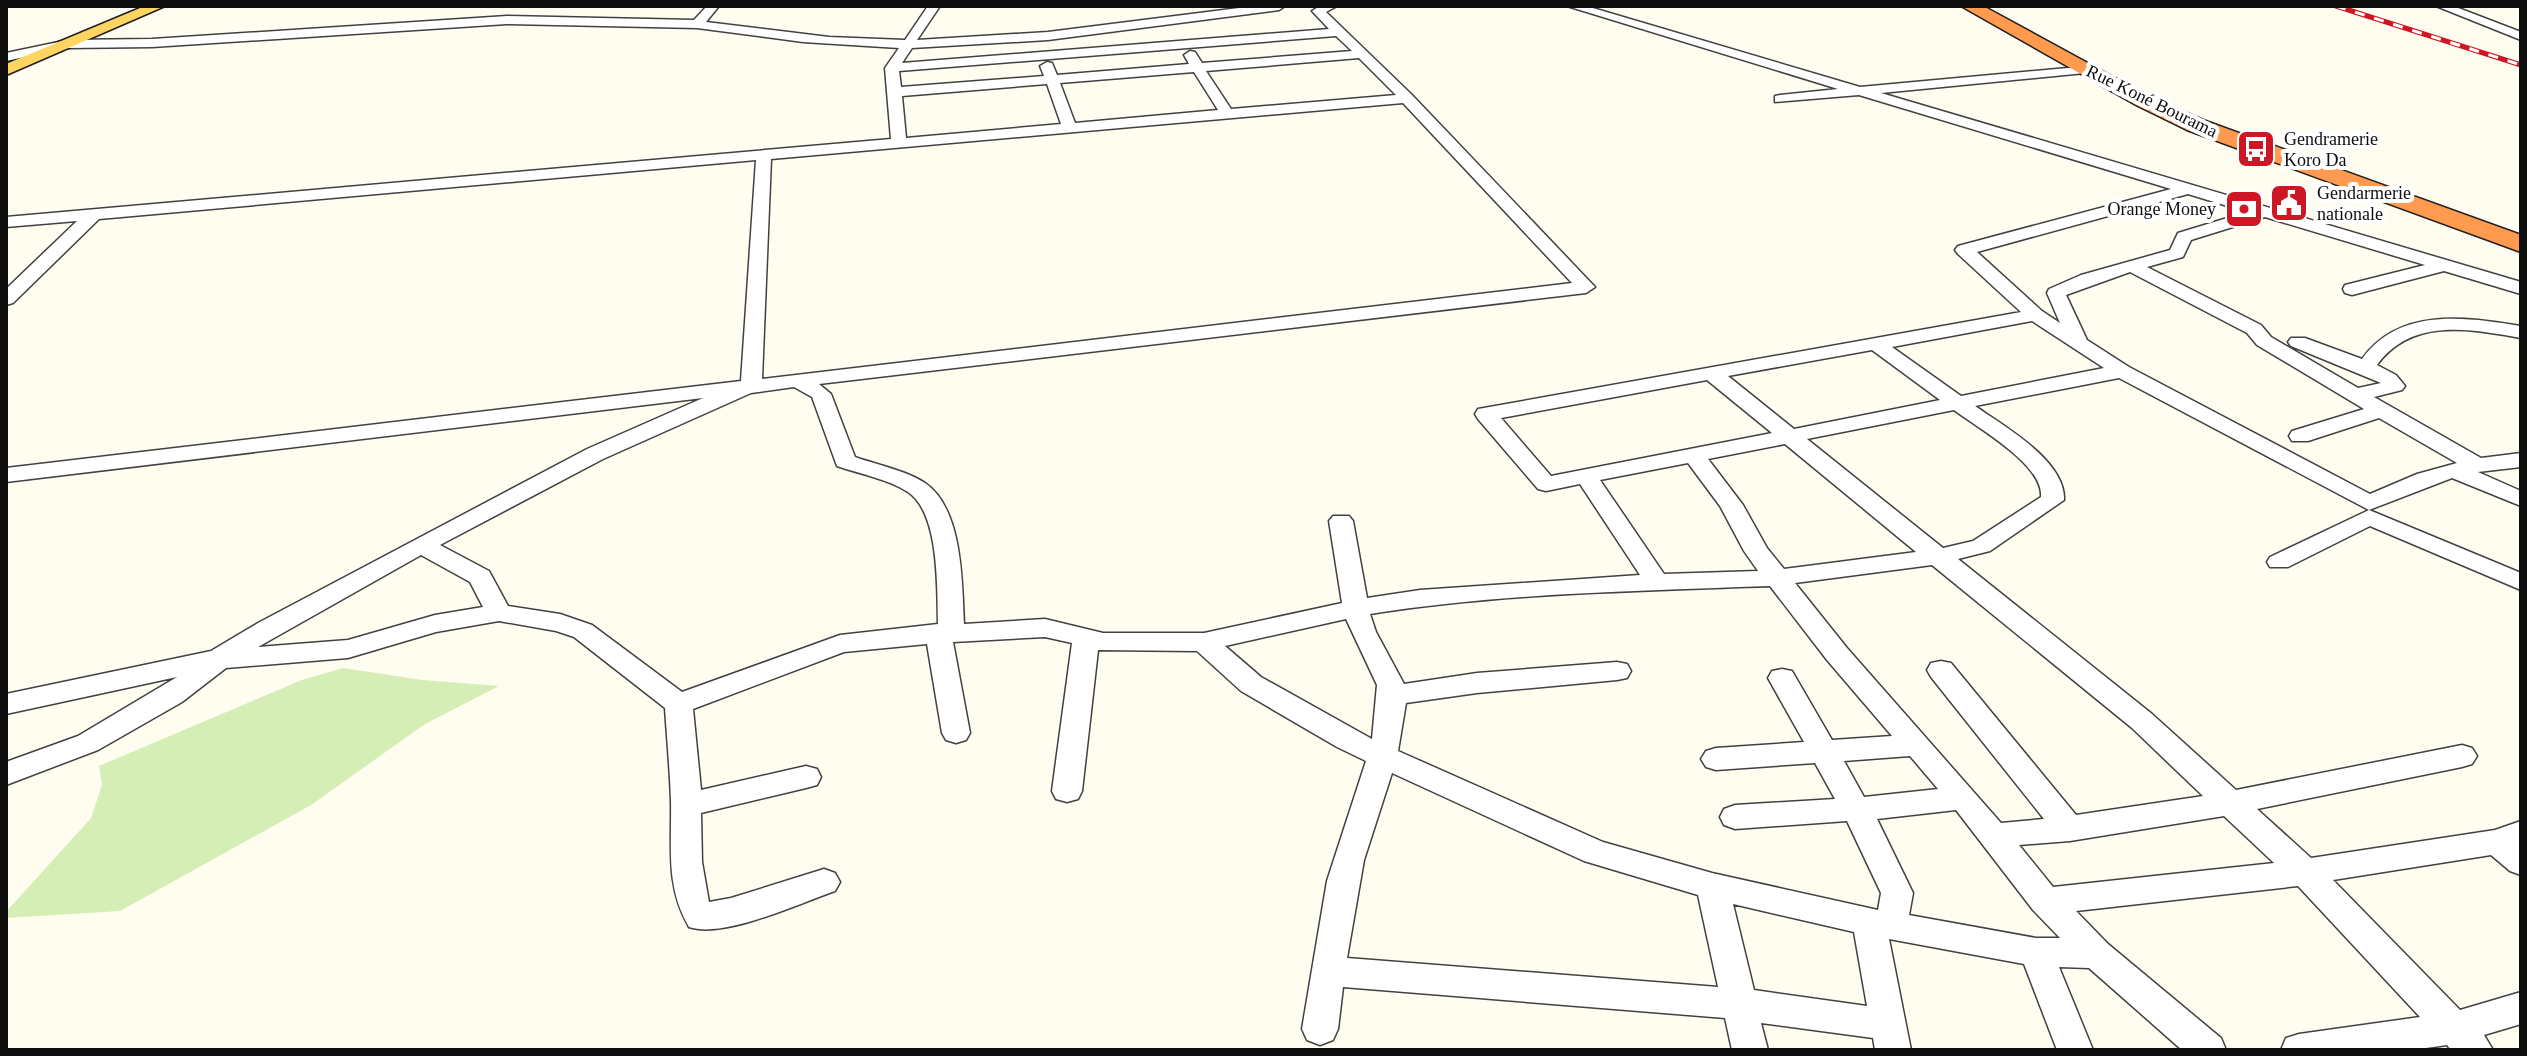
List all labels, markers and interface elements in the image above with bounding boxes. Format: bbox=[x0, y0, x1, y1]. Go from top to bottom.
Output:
street label: Rue Koné Bourama bbox=[2083, 61, 2221, 141]
bus stop icon: Gendramerie Koro Da bbox=[2235, 128, 2277, 170]
place label: Gendramerie Koro Da bbox=[2284, 129, 2378, 170]
public building icon: Gendarmerie nationale bbox=[2268, 182, 2310, 224]
place label: Gendarmerie nationale bbox=[2317, 183, 2411, 224]
bank icon: Orange Money bbox=[2223, 188, 2265, 230]
place label: Orange Money bbox=[2108, 199, 2216, 219]

